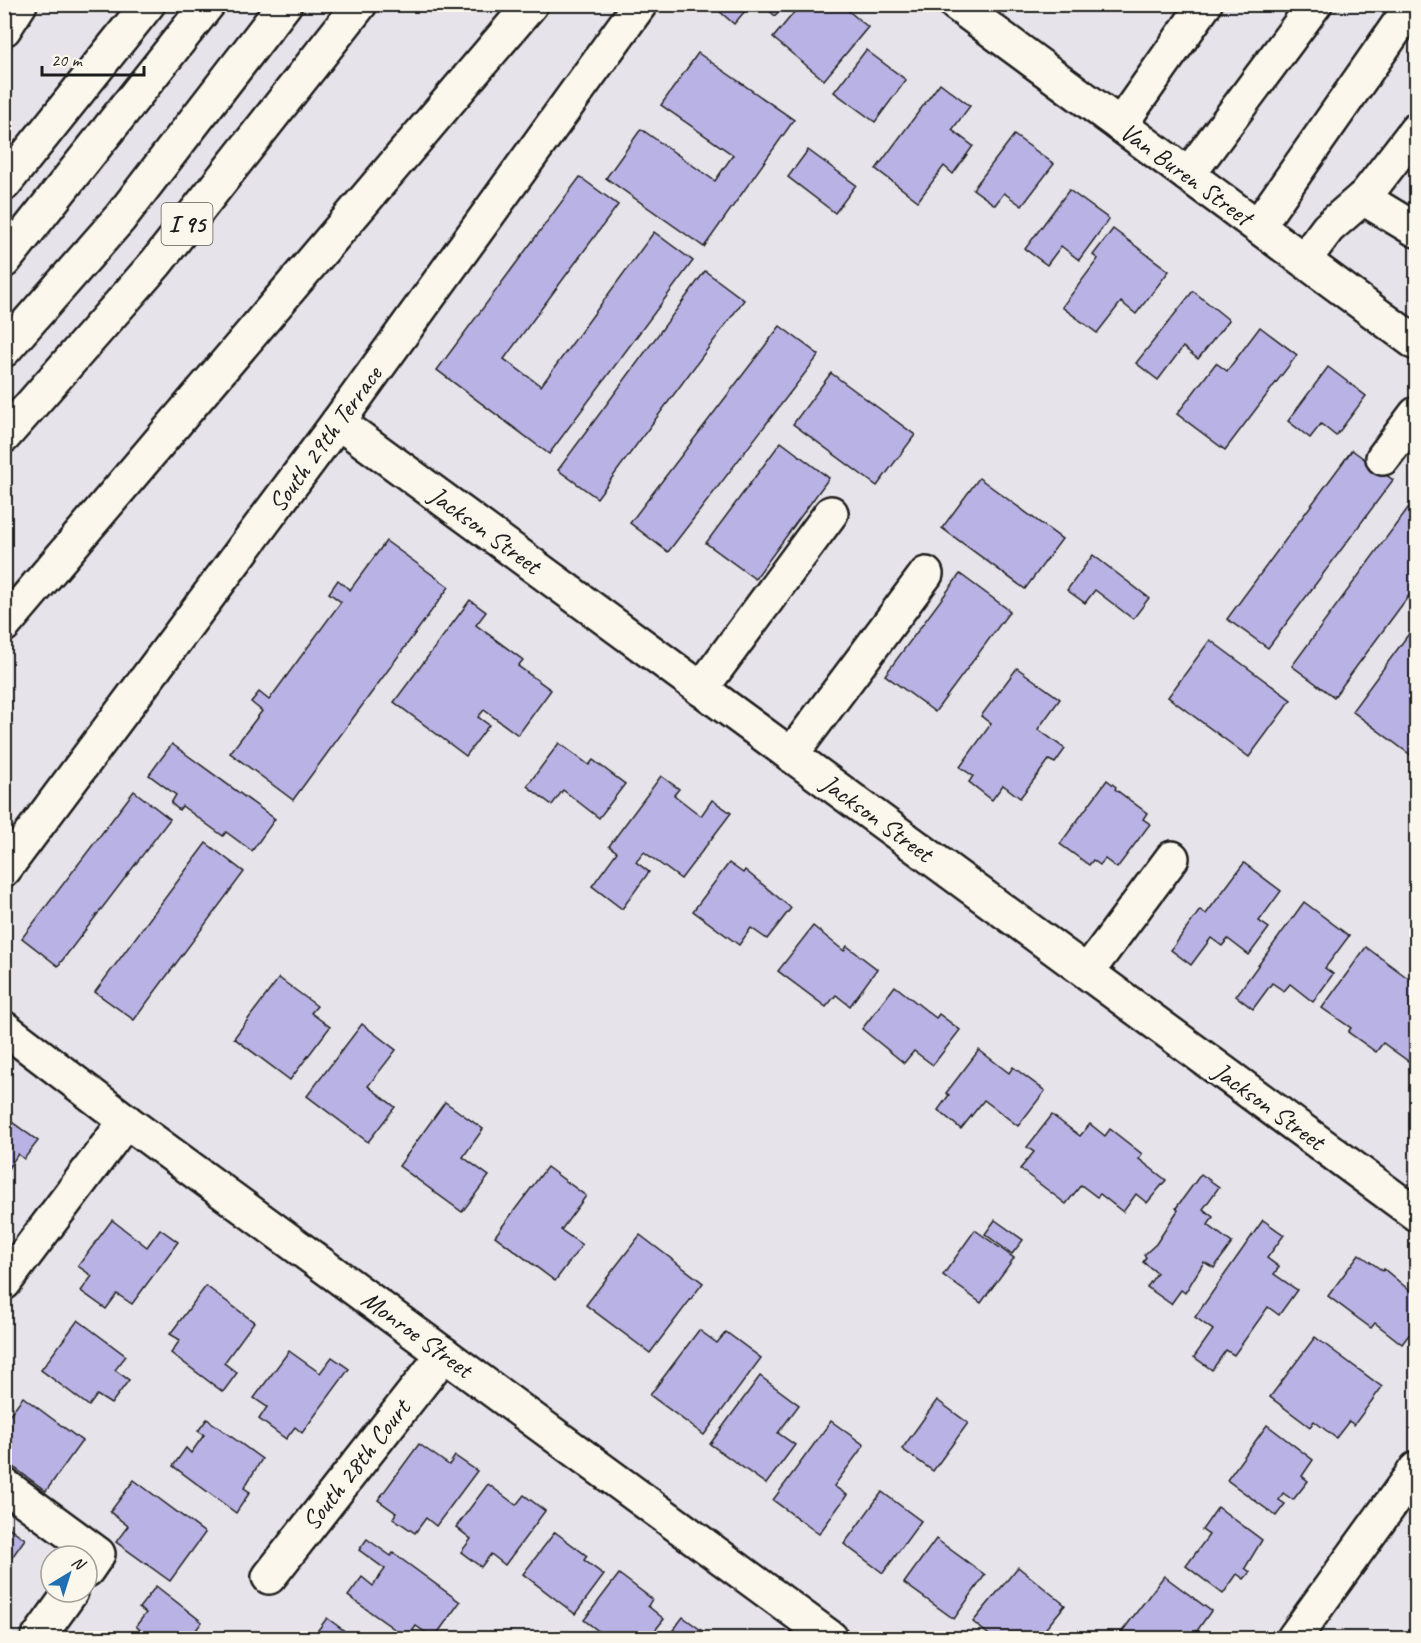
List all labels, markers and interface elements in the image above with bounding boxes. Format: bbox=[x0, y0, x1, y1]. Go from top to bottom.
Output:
scale bar bbox=[42, 39, 144, 77]
text: 20 m bbox=[51, 49, 84, 71]
street label: Van Buren Street bbox=[1114, 115, 1261, 235]
road number: I 95 bbox=[162, 203, 213, 245]
street label: South 29th Terrace bbox=[261, 358, 390, 519]
street label: Jackson Street bbox=[421, 477, 549, 583]
street label: Jackson Street bbox=[813, 765, 941, 871]
street label: Jackson Street bbox=[1205, 1053, 1333, 1159]
street label: Monroe Street bbox=[355, 1283, 481, 1387]
street label: South 28th Court bbox=[295, 1391, 419, 1537]
north arrow bbox=[39, 1544, 99, 1604]
text: N bbox=[68, 1552, 90, 1576]

